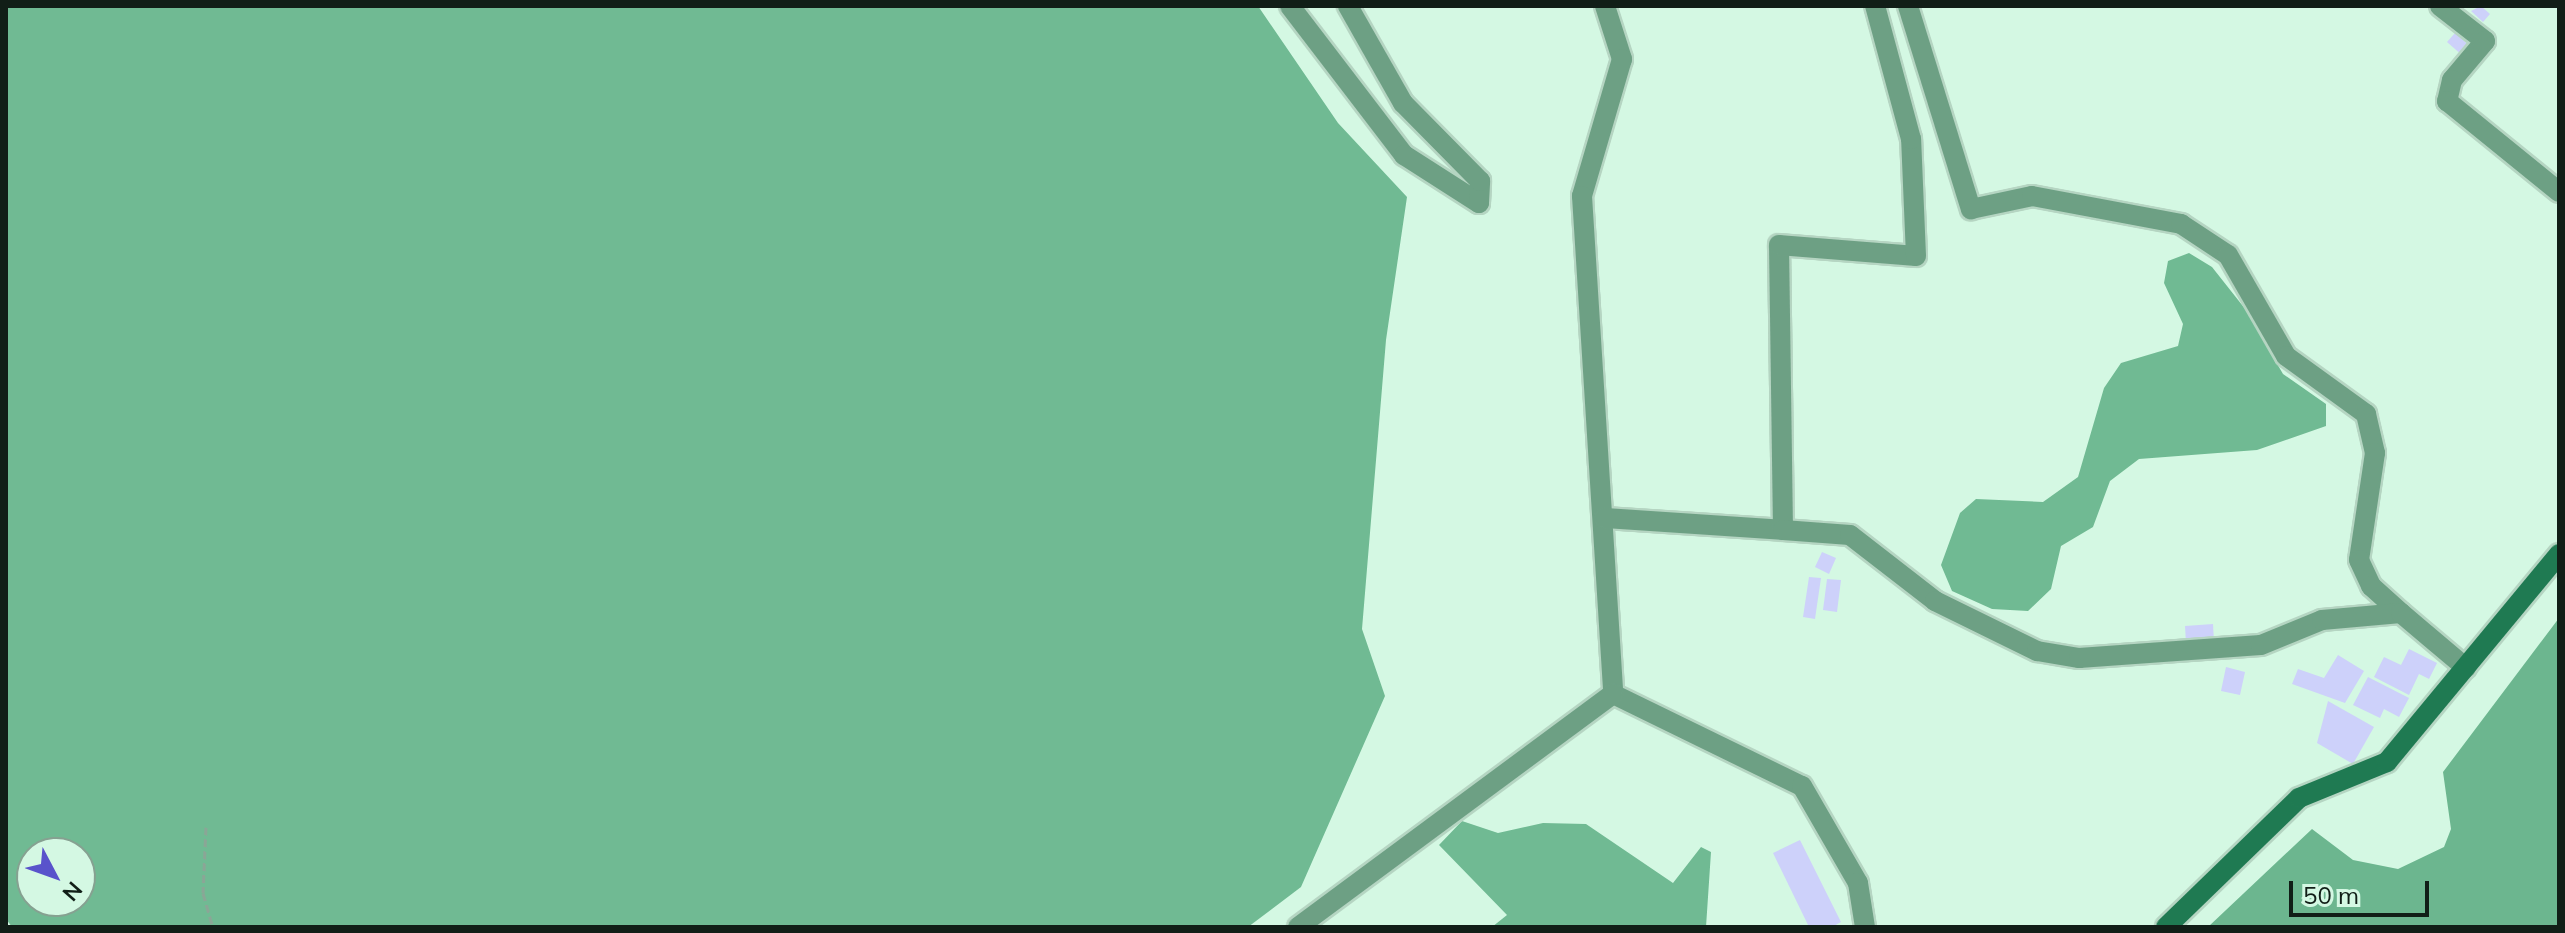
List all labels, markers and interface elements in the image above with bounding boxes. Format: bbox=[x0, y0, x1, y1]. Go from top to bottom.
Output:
north arrow bbox=[16, 837, 96, 917]
scale bar bbox=[2293, 865, 2433, 915]
text: N bbox=[57, 876, 89, 907]
text: 50 m bbox=[2303, 880, 2359, 910]

